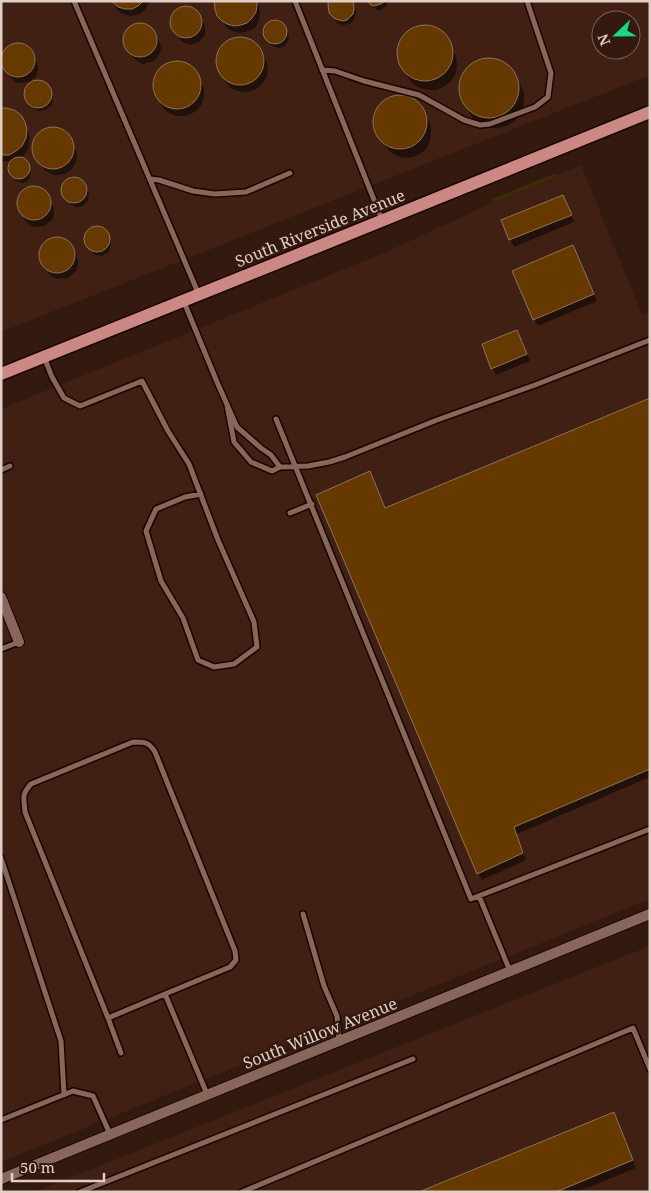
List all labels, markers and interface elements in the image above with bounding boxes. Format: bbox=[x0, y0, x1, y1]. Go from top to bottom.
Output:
north arrow bbox=[591, 10, 641, 60]
text: N bbox=[593, 31, 614, 49]
street label: South Riverside Avenue bbox=[232, 184, 408, 272]
street label: South Willow Avenue bbox=[240, 992, 400, 1074]
scale bar bbox=[12, 1150, 105, 1182]
text: 50 m bbox=[20, 1157, 55, 1177]

